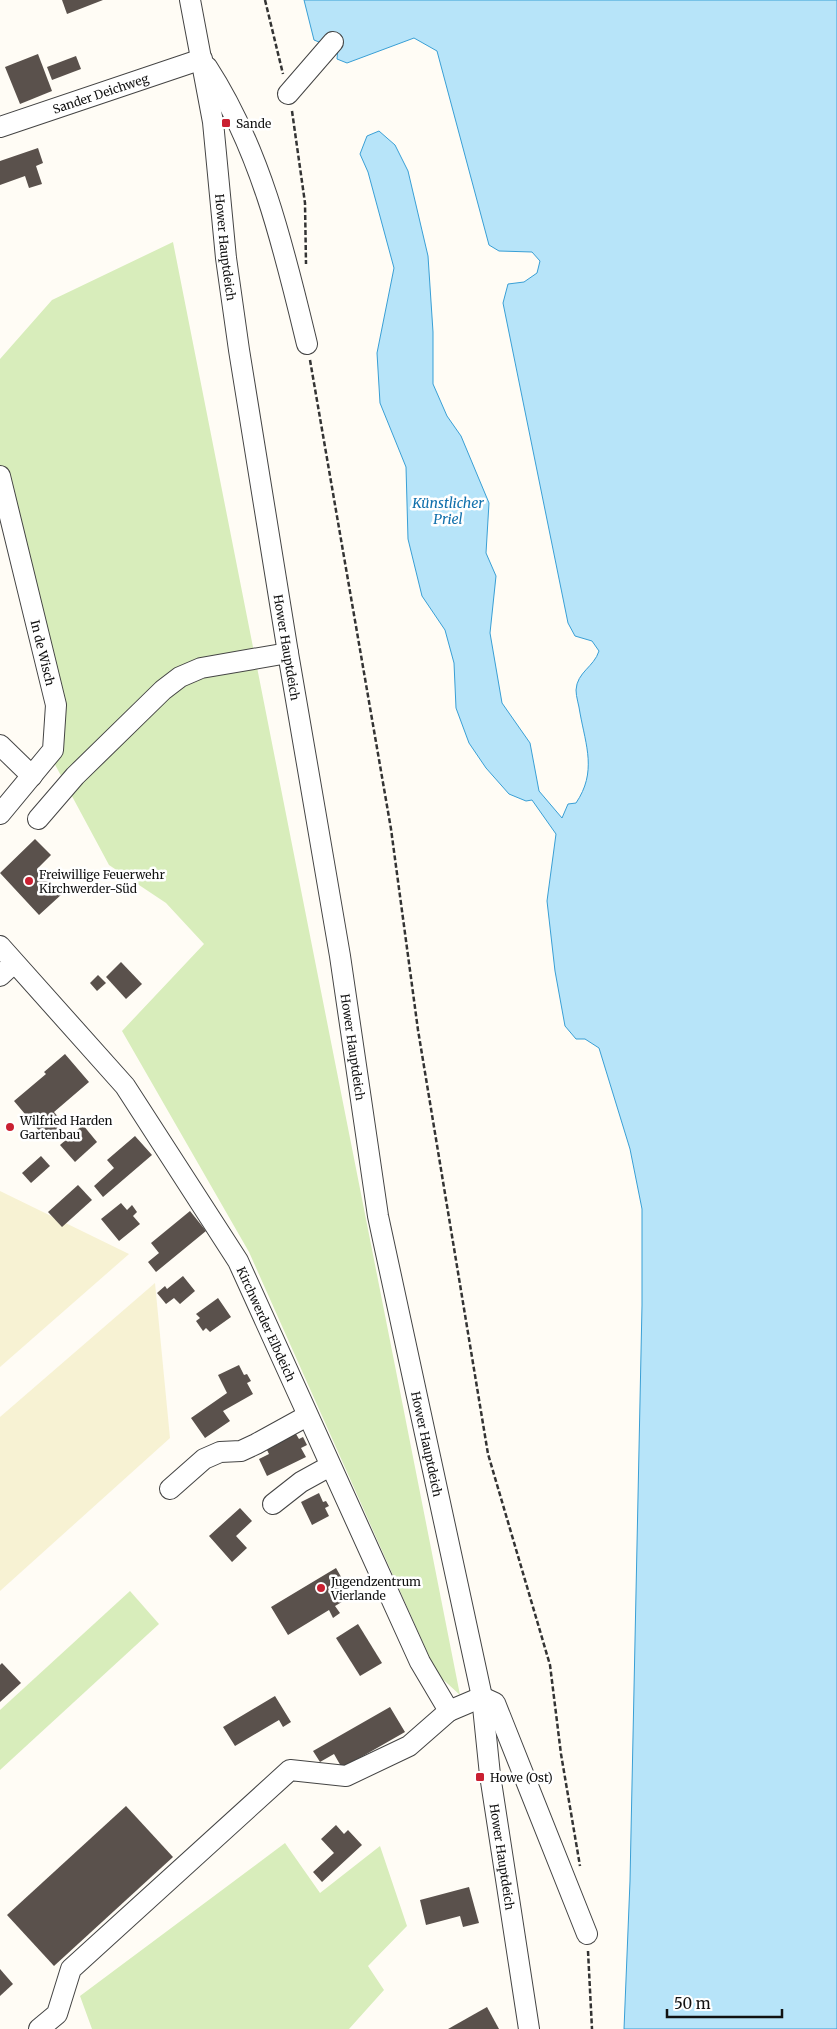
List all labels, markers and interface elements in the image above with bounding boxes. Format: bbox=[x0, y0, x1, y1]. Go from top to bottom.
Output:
street label: Sander Deichweg bbox=[51, 70, 151, 116]
place label: Sande bbox=[236, 116, 271, 131]
marker: Sande bbox=[220, 117, 232, 129]
street label: Hower Hauptdeich bbox=[212, 193, 239, 302]
water label: Künstlicher Priel bbox=[411, 494, 484, 528]
street label: Hower Hauptdeich bbox=[271, 593, 304, 702]
street label: In de Wisch bbox=[28, 618, 59, 687]
place label: Freiwillige Feuerwehr Kirchwerder-Süd bbox=[39, 867, 165, 896]
marker: Freiwillige Feuerwehr Kirchwerder-Süd bbox=[23, 875, 35, 887]
street label: Hower Hauptdeich bbox=[338, 993, 368, 1101]
place label: Wilfried Harden Gartenbau bbox=[19, 1113, 113, 1142]
marker: Wilfried Harden Gartenbau bbox=[4, 1121, 16, 1133]
street label: Kirchwerder Elbdeich bbox=[234, 1264, 299, 1384]
street label: Hower Hauptdeich bbox=[409, 1390, 446, 1498]
place label: Jugendzentrum Vierlande bbox=[330, 1574, 421, 1603]
marker: Jugendzentrum Vierlande bbox=[315, 1582, 327, 1594]
place label: Howe (Ost) bbox=[490, 1770, 553, 1785]
marker: Howe (Ost) bbox=[474, 1771, 486, 1783]
street label: Hower Hauptdeich bbox=[487, 1803, 518, 1911]
scale bar bbox=[667, 1986, 782, 2018]
text: 50 m bbox=[674, 1994, 711, 2013]

